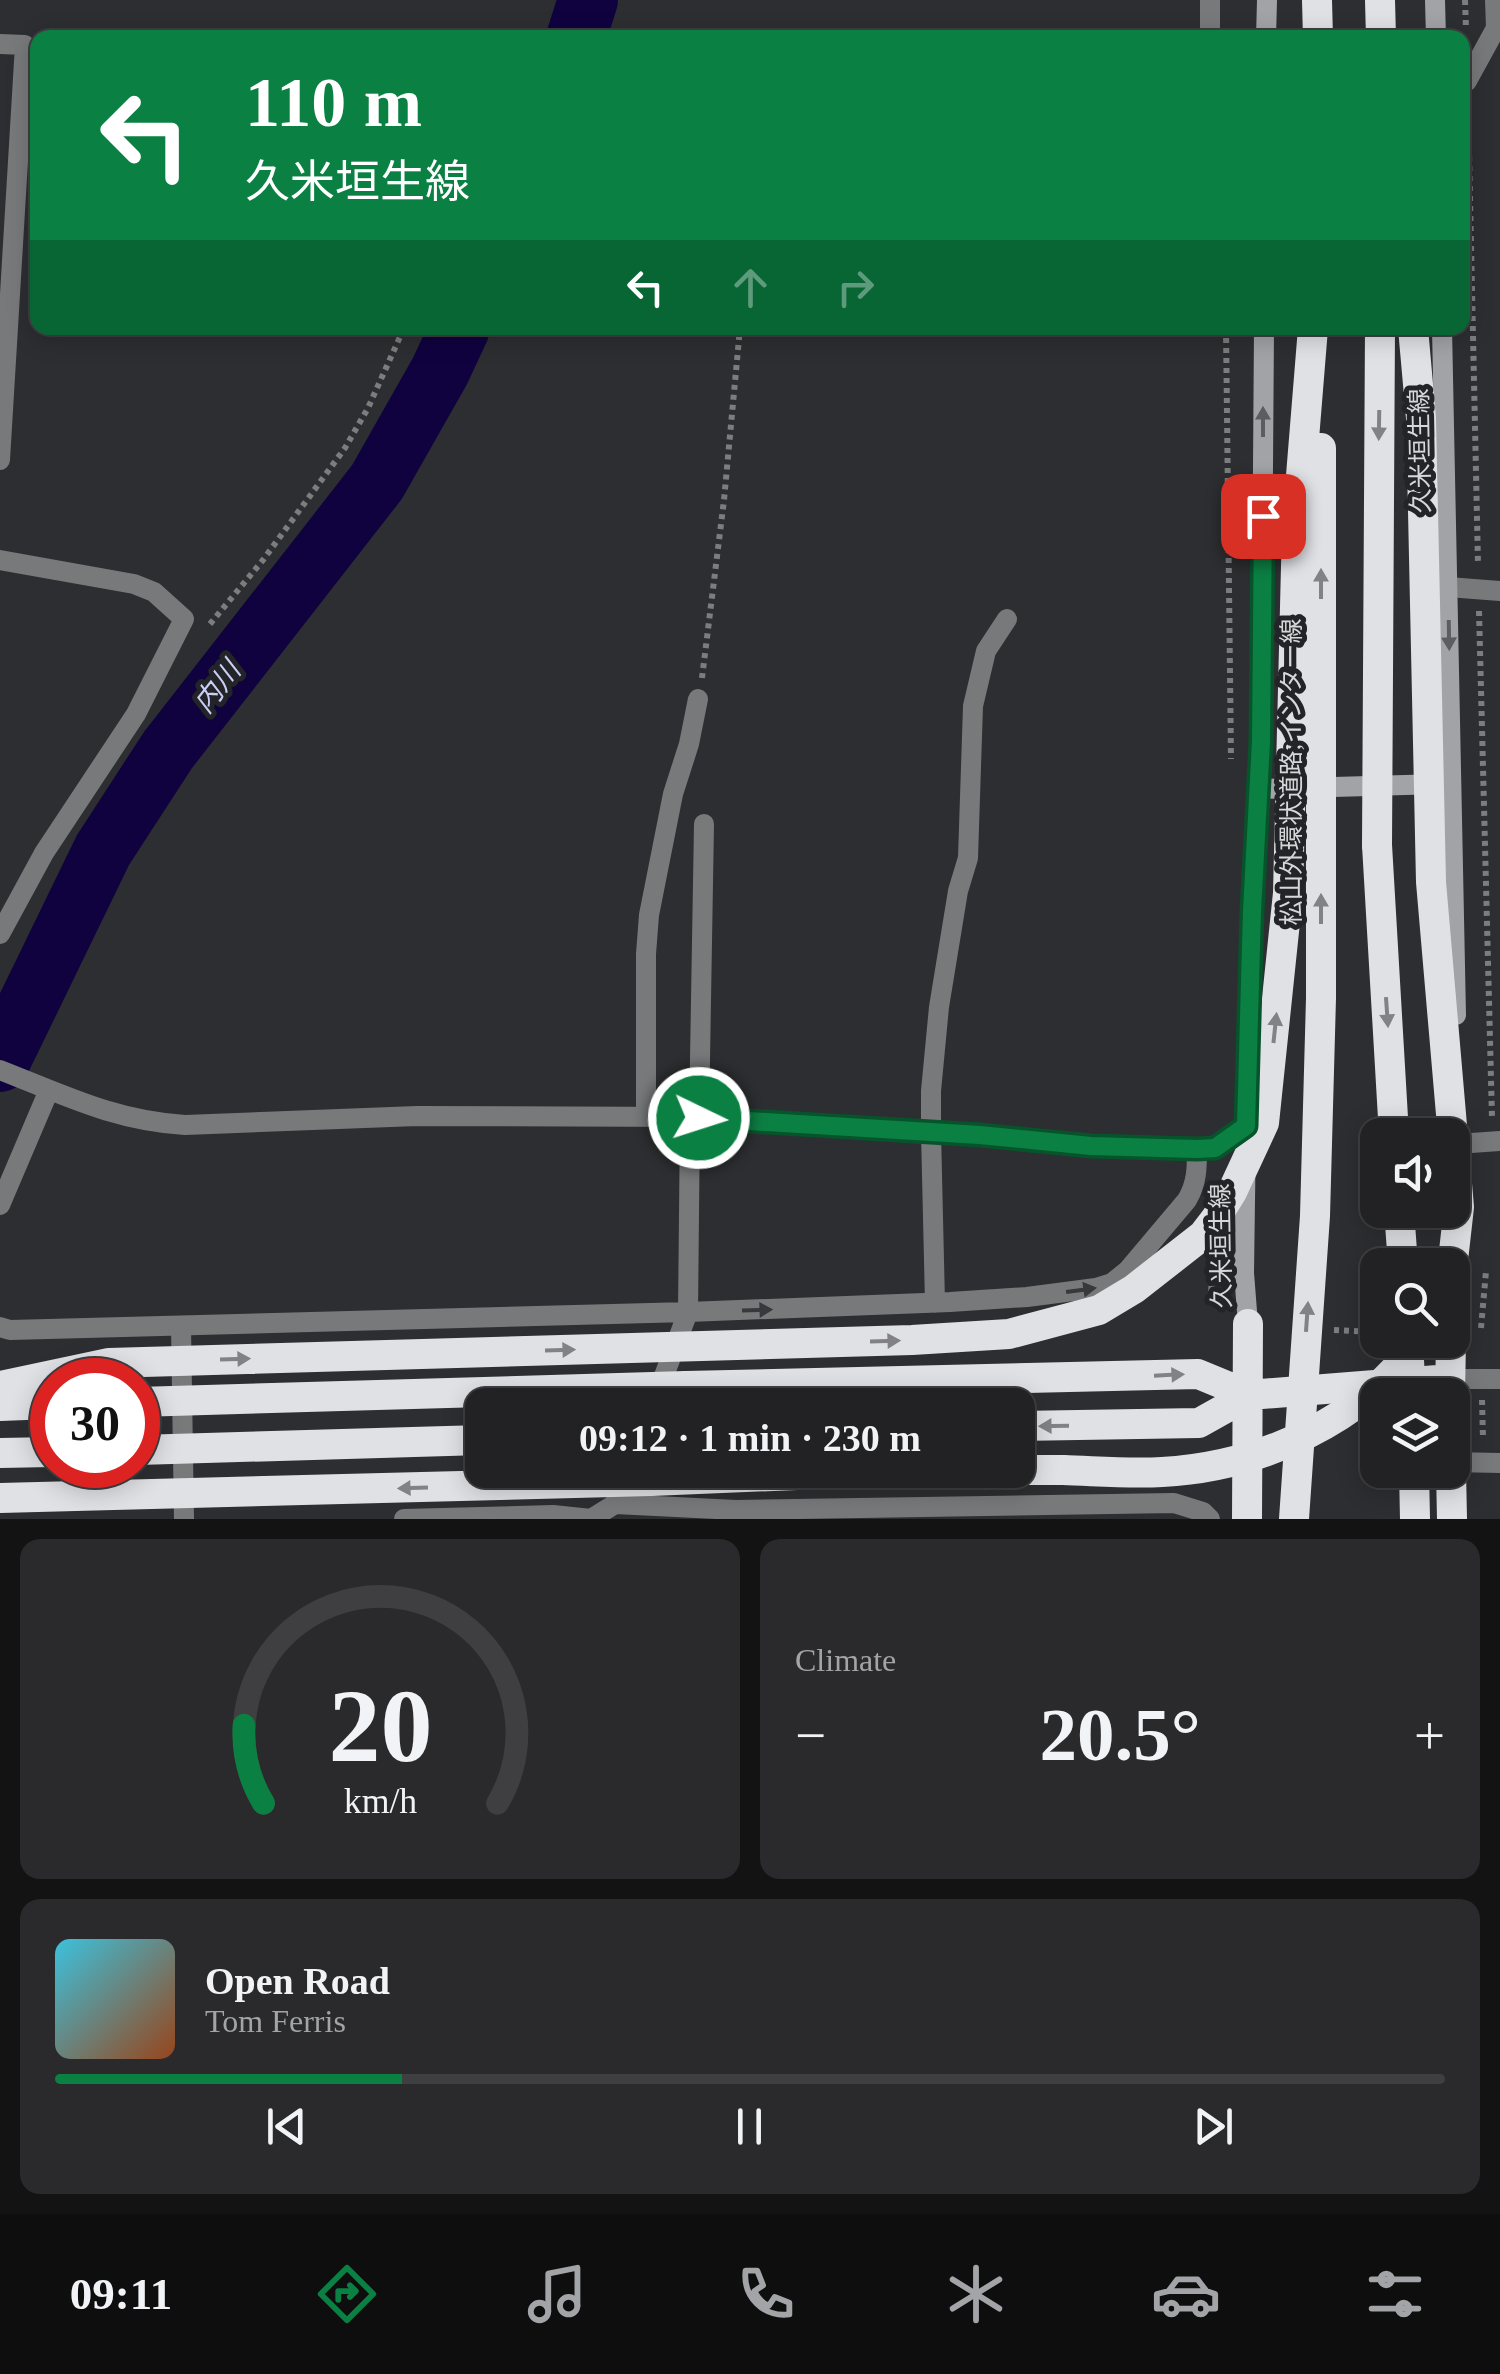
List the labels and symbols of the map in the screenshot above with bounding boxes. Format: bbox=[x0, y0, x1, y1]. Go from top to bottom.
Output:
street label: 久米垣生線 bbox=[1405, 388, 1435, 514]
one-way arrow bbox=[1256, 406, 1272, 438]
one-way arrow bbox=[1371, 409, 1387, 441]
pin bbox=[1221, 474, 1306, 559]
one-way arrow bbox=[1313, 567, 1329, 599]
street label: 松山外環状道路;インター線 bbox=[1278, 619, 1305, 925]
one-way arrow bbox=[1442, 619, 1458, 651]
water label: 内川 bbox=[188, 653, 248, 719]
one-way arrow bbox=[1313, 892, 1329, 924]
one-way arrow bbox=[1379, 997, 1395, 1028]
one-way arrow bbox=[1267, 1012, 1283, 1043]
position arrow bbox=[647, 1066, 751, 1170]
street label: 久米垣生線 bbox=[1206, 1183, 1236, 1309]
one-way arrow bbox=[1065, 1281, 1097, 1297]
one-way arrow bbox=[1299, 1300, 1315, 1332]
one-way arrow bbox=[741, 1302, 773, 1318]
one-way arrow bbox=[869, 1332, 901, 1348]
one-way arrow bbox=[544, 1341, 576, 1357]
one-way arrow bbox=[219, 1351, 251, 1367]
speed limit sign: 30 bbox=[30, 1358, 160, 1488]
one-way arrow bbox=[1153, 1367, 1185, 1383]
one-way arrow bbox=[1037, 1418, 1069, 1434]
one-way arrow bbox=[397, 1480, 429, 1496]

